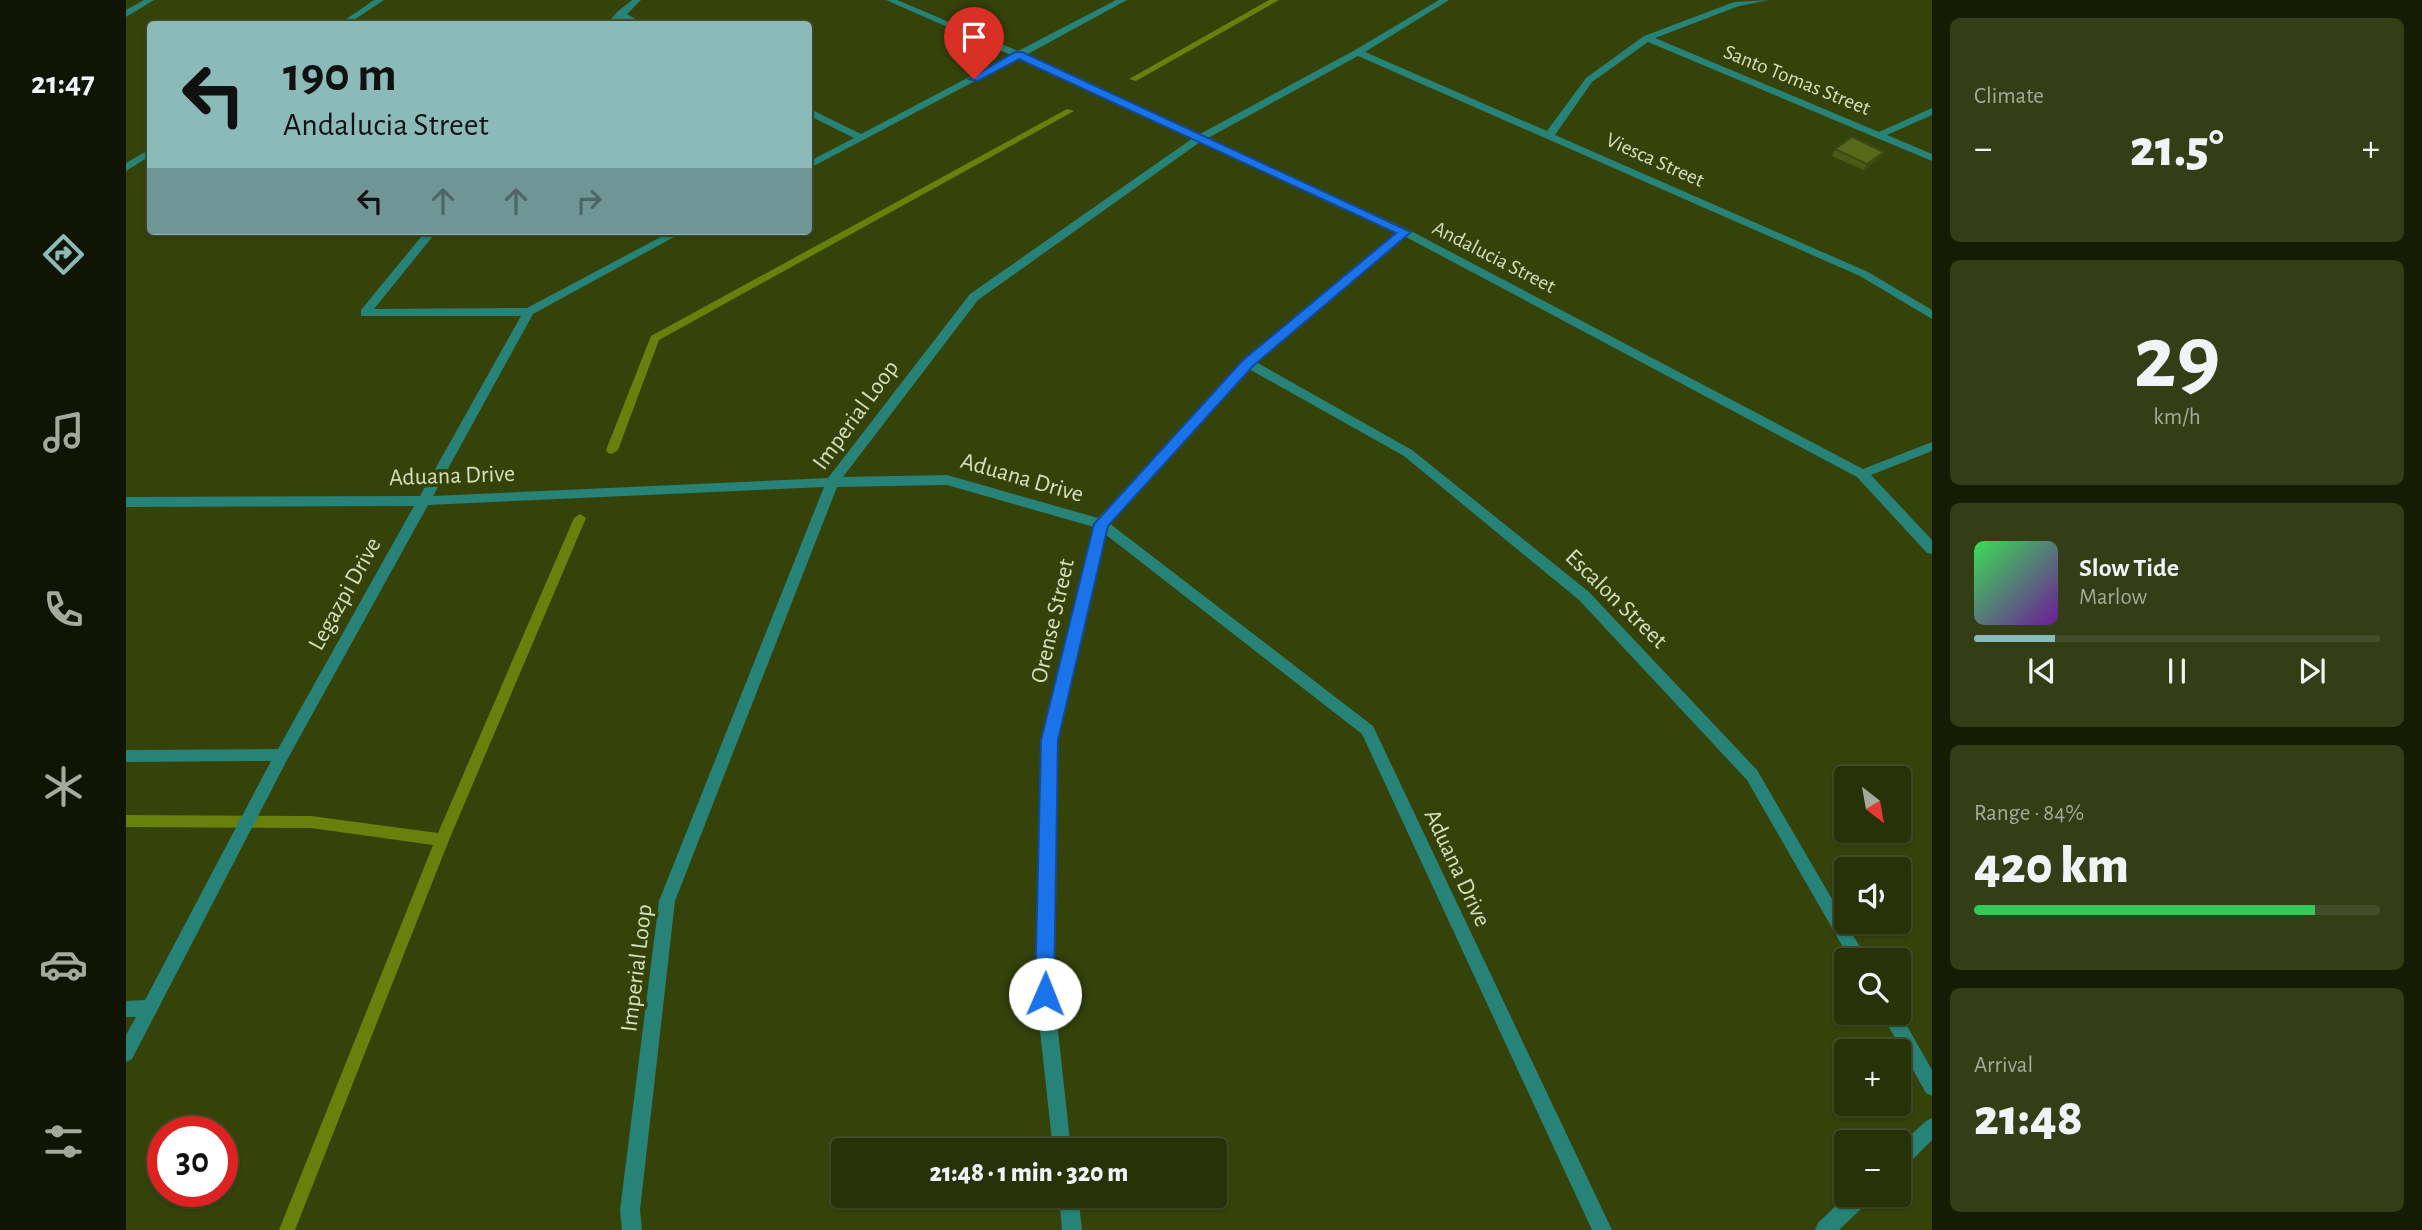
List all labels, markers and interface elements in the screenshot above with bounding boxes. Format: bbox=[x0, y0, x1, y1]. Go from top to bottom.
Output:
pin bbox=[944, 7, 1004, 79]
icon: arrive bbox=[955, 18, 993, 56]
street label: Santo Tomas Street bbox=[1721, 41, 1874, 119]
icon: left bbox=[168, 49, 259, 140]
text: 190 m bbox=[283, 51, 397, 100]
text: 21:47 bbox=[31, 67, 95, 99]
text: Climate bbox=[1974, 85, 2044, 108]
text: Andalucia Street bbox=[283, 109, 489, 141]
text: 21.5° bbox=[2130, 123, 2224, 175]
street label: Viesca Street bbox=[1603, 129, 1707, 191]
text: − bbox=[1974, 130, 1992, 168]
text: + bbox=[2362, 130, 2380, 168]
icon: left bbox=[351, 182, 389, 220]
icon: ahead bbox=[424, 182, 462, 220]
icon: ahead bbox=[497, 182, 535, 220]
icon: right bbox=[570, 182, 608, 220]
street label: Andalucia Street bbox=[1429, 217, 1559, 297]
icon: directions bbox=[39, 230, 88, 279]
text: 29 bbox=[2134, 313, 2220, 404]
street label: Imperial Loop bbox=[808, 356, 904, 474]
text: km/h bbox=[2153, 406, 2201, 429]
icon: music bbox=[39, 408, 88, 457]
street label: Aduana Drive bbox=[958, 449, 1086, 507]
street label: Aduana Drive bbox=[388, 462, 516, 490]
street label: Legazpi Drive bbox=[304, 534, 386, 654]
street label: Escalon Street bbox=[1561, 545, 1672, 653]
text: Slow Tide bbox=[2079, 555, 2179, 581]
street label: Orense Street bbox=[1027, 556, 1079, 685]
icon: phone bbox=[39, 585, 88, 634]
text: Marlow bbox=[2079, 586, 2147, 609]
icon: previous bbox=[2023, 652, 2061, 690]
icon: pause bbox=[2158, 652, 2196, 690]
icon: next bbox=[2293, 652, 2331, 690]
icon: climate bbox=[39, 762, 88, 811]
north arrow bbox=[1834, 766, 1911, 844]
map controls bbox=[1834, 766, 1911, 1207]
text: Range · 84% bbox=[1974, 802, 2084, 825]
street label: Aduana Drive bbox=[1419, 806, 1495, 930]
text: 420 km bbox=[1974, 840, 2129, 892]
button: sound bbox=[1834, 857, 1911, 934]
street label: Imperial Loop bbox=[617, 903, 657, 1033]
icon: car bbox=[39, 940, 88, 989]
button: search bbox=[1834, 948, 1911, 1025]
position arrow bbox=[1008, 957, 1082, 1031]
button: + bbox=[1834, 1039, 1911, 1116]
text: Arrival bbox=[1974, 1054, 2033, 1077]
text: 21:48 bbox=[1974, 1092, 2083, 1144]
speed limit sign: 30 bbox=[147, 1116, 238, 1207]
icon: filters bbox=[39, 1117, 88, 1166]
button: − bbox=[1834, 1130, 1911, 1207]
text: 21:48 · 1 min · 320 m bbox=[930, 1160, 1128, 1186]

